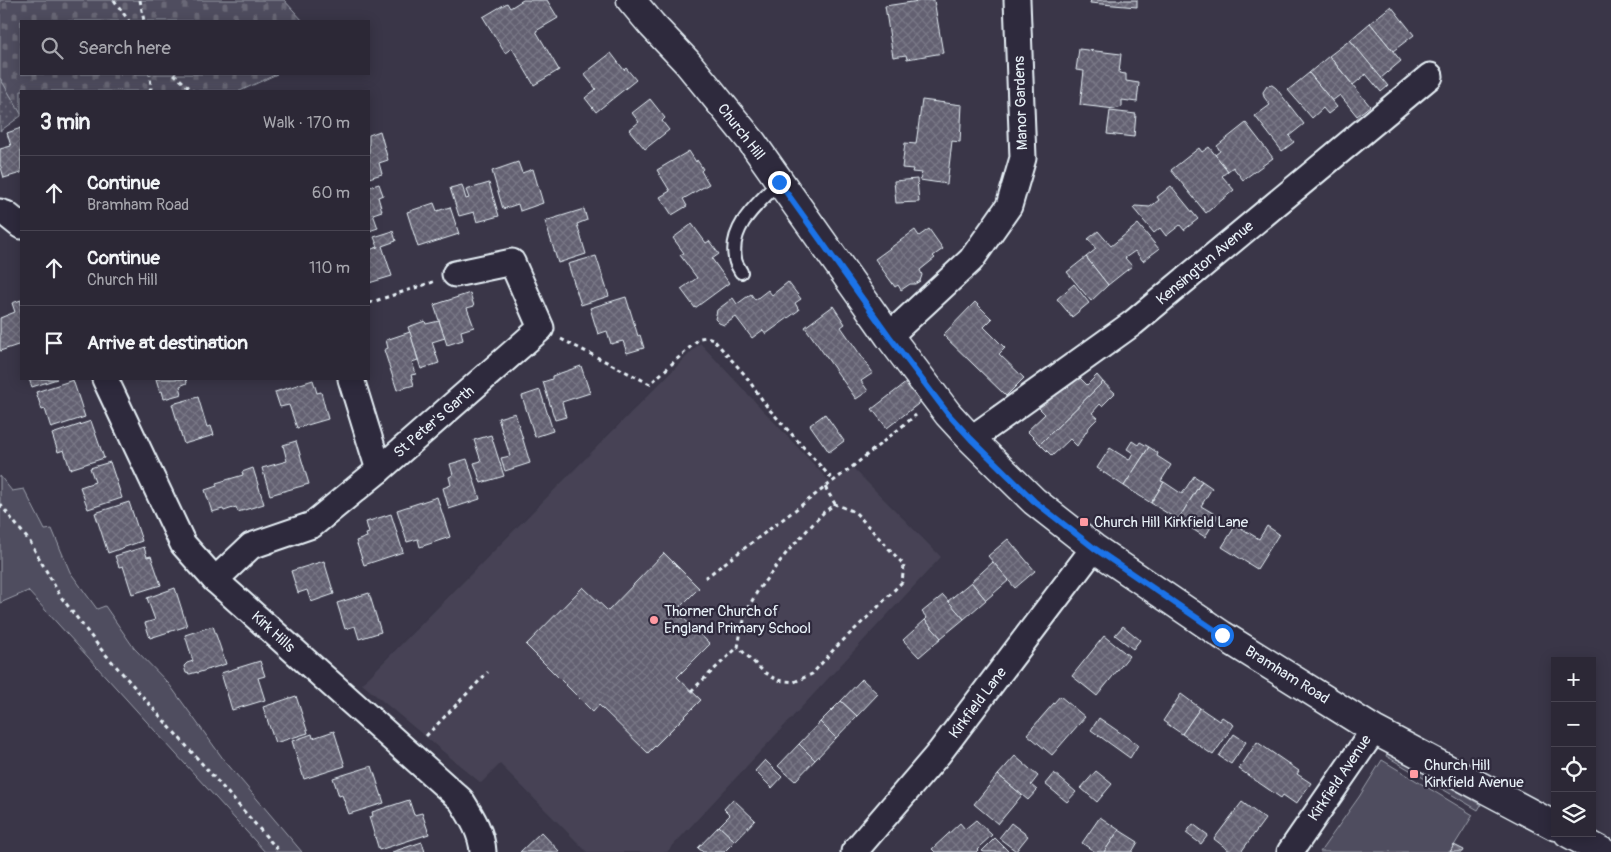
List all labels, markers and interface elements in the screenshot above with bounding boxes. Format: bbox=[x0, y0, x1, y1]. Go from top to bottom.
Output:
search box bbox=[20, 20, 370, 75]
icon: search bbox=[38, 34, 66, 62]
text: Search here bbox=[78, 36, 171, 60]
street label: Manor Gardens bbox=[1010, 55, 1032, 150]
street label: Church Hill bbox=[713, 100, 769, 164]
text: 3 min bbox=[40, 109, 90, 136]
text: Walk · 170 m bbox=[263, 113, 350, 133]
text: Continue bbox=[87, 171, 160, 195]
route end bbox=[768, 171, 791, 194]
icon: ahead bbox=[40, 179, 68, 207]
text: 60 m bbox=[312, 183, 350, 203]
text: Bramham Road bbox=[87, 195, 189, 215]
street label: Kensington Avenue bbox=[1152, 216, 1258, 309]
text: Continue bbox=[87, 246, 160, 270]
icon: ahead bbox=[40, 254, 68, 282]
text: 110 m bbox=[309, 258, 350, 278]
text: Church Hill bbox=[87, 270, 158, 290]
icon: arrive bbox=[40, 329, 68, 357]
text: Arrive at destination bbox=[87, 331, 248, 355]
street label: St Peter's Garth bbox=[390, 382, 478, 462]
place label: Church Hill Kirkfield Lane bbox=[1094, 513, 1249, 532]
marker: Church Hill Kirkfield Lane bbox=[1078, 516, 1090, 528]
place label: Thorner Church of England Primary School bbox=[664, 602, 811, 638]
street label: Kirk Hills bbox=[247, 607, 299, 657]
marker: Thorner Church of England Primary School bbox=[648, 614, 660, 626]
route start bbox=[1211, 624, 1234, 647]
street label: Bramham Road bbox=[1241, 642, 1333, 708]
map controls bbox=[1551, 657, 1596, 837]
button: + bbox=[1551, 657, 1596, 702]
street label: Kirkfield Lane bbox=[945, 663, 1011, 742]
button: − bbox=[1551, 702, 1596, 747]
street label: Kirkfield Avenue bbox=[1304, 731, 1376, 825]
button: locate bbox=[1551, 747, 1596, 792]
place label: Church Hill Kirkfield Avenue bbox=[1424, 756, 1524, 792]
marker: Church Hill Kirkfield Avenue bbox=[1408, 768, 1420, 780]
button: layers bbox=[1551, 792, 1596, 837]

